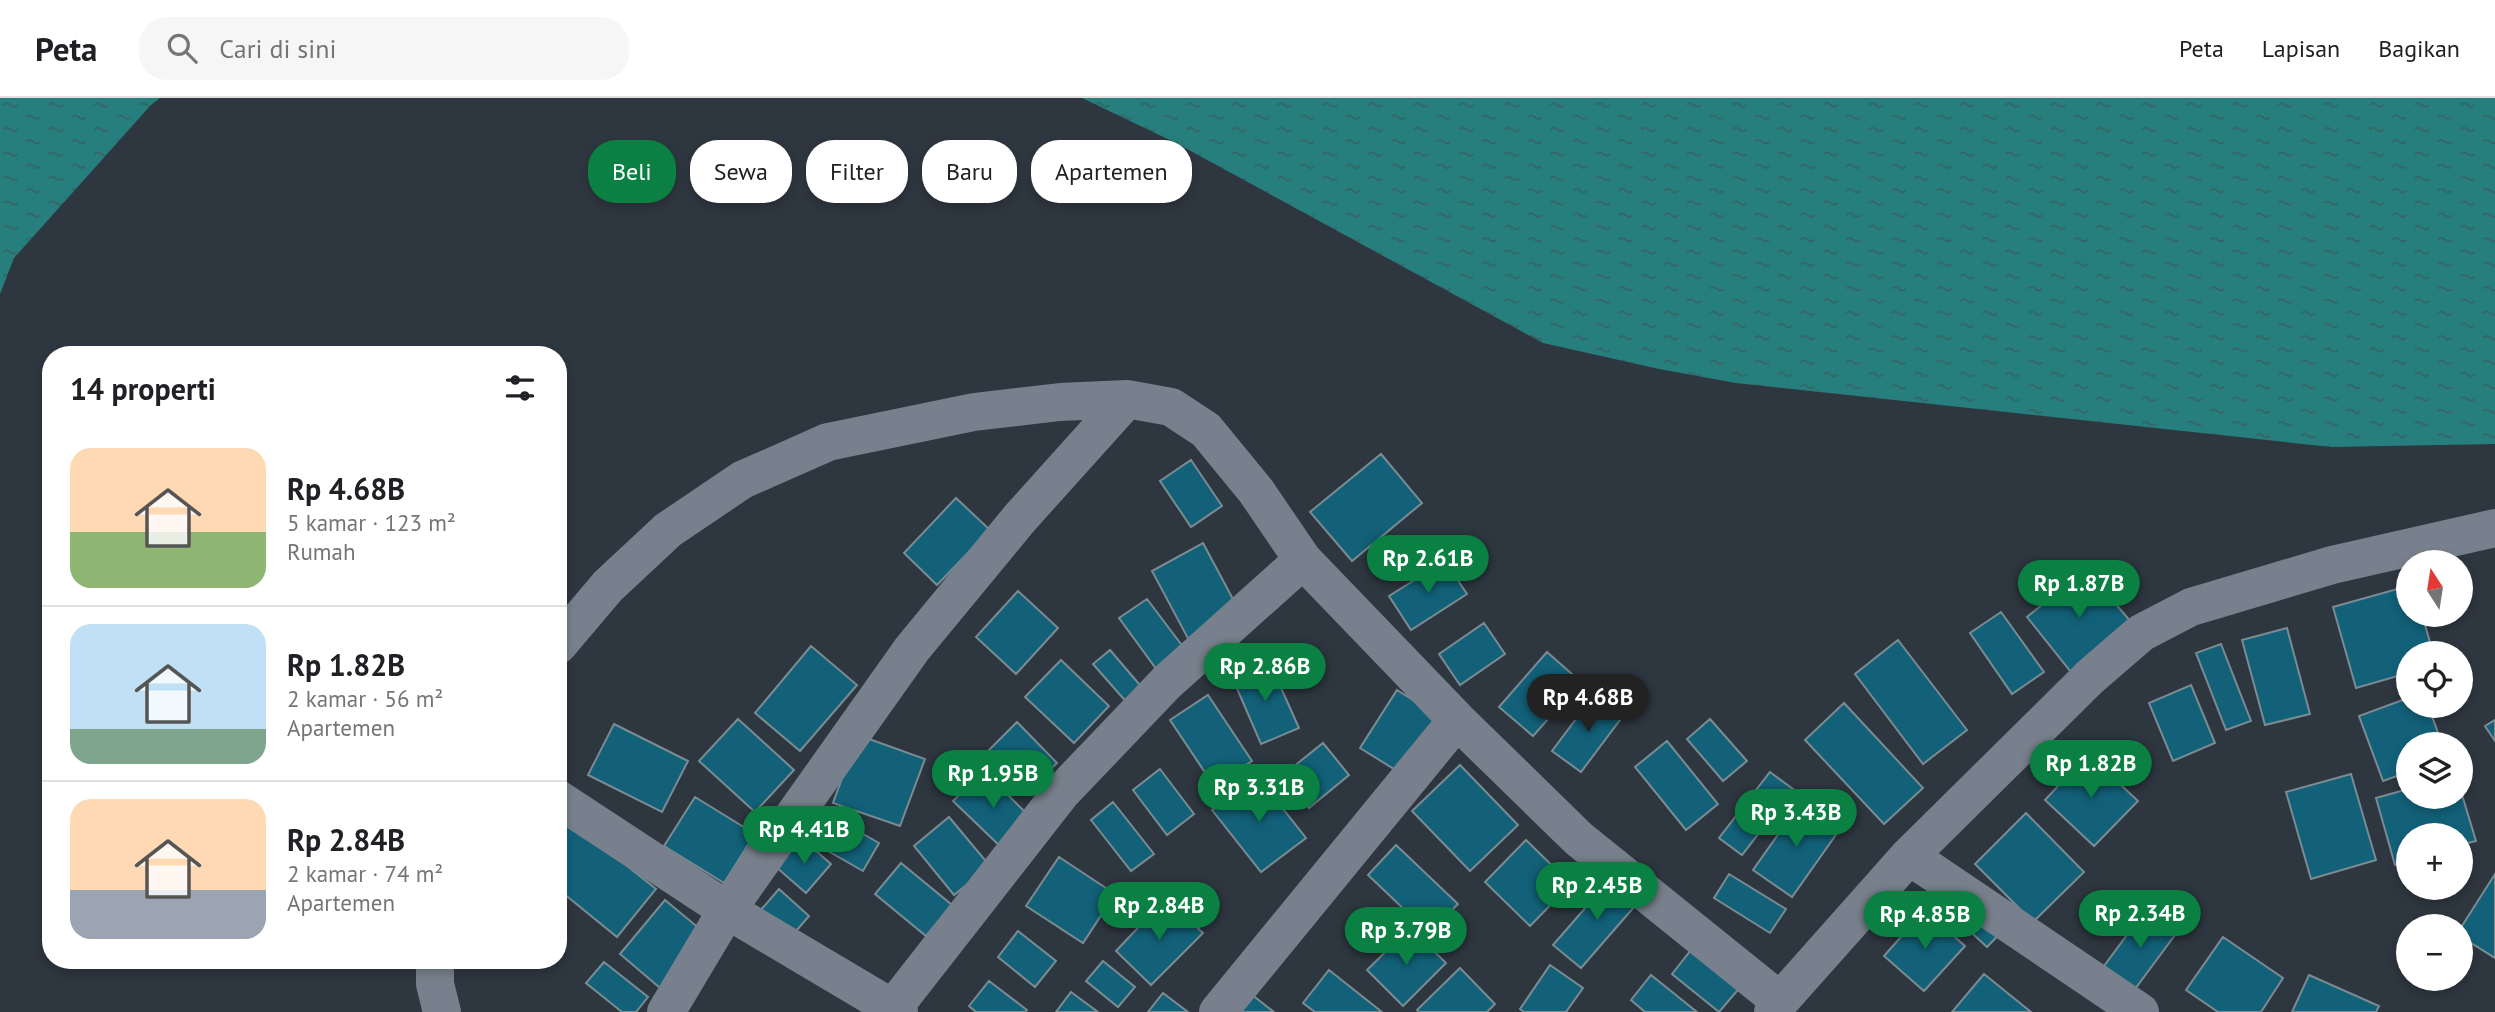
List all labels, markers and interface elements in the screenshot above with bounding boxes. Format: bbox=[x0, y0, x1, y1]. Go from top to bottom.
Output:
search box bbox=[139, 17, 629, 80]
text: Peta bbox=[35, 27, 97, 70]
icon: search bbox=[163, 29, 201, 67]
text: Cari di sini bbox=[219, 32, 336, 65]
text: Peta bbox=[2179, 33, 2224, 64]
text: Lapisan bbox=[2262, 33, 2340, 64]
text: Bagikan bbox=[2378, 33, 2460, 64]
chip: Beli bbox=[588, 140, 676, 203]
chip: Sewa bbox=[690, 140, 792, 203]
chip: Filter bbox=[806, 140, 908, 203]
chip: Baru bbox=[922, 140, 1017, 203]
chip: Apartemen bbox=[1031, 140, 1192, 203]
text: 14 properti bbox=[70, 369, 216, 408]
icon: filters bbox=[501, 369, 539, 407]
text: Rp 4.68B bbox=[287, 469, 405, 508]
icon: home bbox=[126, 476, 210, 560]
text: 5 kamar · 123 m² bbox=[287, 508, 456, 537]
pin: Rp 2.61B bbox=[1356, 536, 1500, 595]
text: Rumah bbox=[287, 537, 356, 566]
text: Rp 2.61B bbox=[1383, 543, 1473, 572]
north arrow bbox=[2396, 550, 2473, 626]
map controls bbox=[2396, 550, 2473, 991]
pin: Rp 1.87B bbox=[2007, 560, 2151, 620]
text: Rp 1.87B bbox=[2034, 568, 2124, 597]
button: locate bbox=[2396, 641, 2473, 718]
pin: Rp 2.86B bbox=[1193, 644, 1337, 703]
text: Rp 1.82B bbox=[287, 645, 405, 684]
text: Rp 2.86B bbox=[1220, 651, 1310, 680]
icon: home bbox=[126, 652, 210, 736]
pin: Rp 4.68B bbox=[1516, 674, 1660, 734]
text: Rp 4.68B bbox=[1543, 682, 1633, 711]
text: 2 kamar · 56 m² bbox=[287, 684, 443, 713]
text: Apartemen bbox=[287, 713, 395, 742]
button: layers bbox=[2396, 732, 2473, 809]
pin: Rp 1.82B bbox=[2019, 740, 2163, 800]
text: Rp 1.82B bbox=[2046, 748, 2136, 777]
pin: Rp 1.95B bbox=[921, 750, 1065, 810]
text: Rp 1.95B bbox=[948, 758, 1038, 787]
pin: Rp 3.31B bbox=[1187, 764, 1331, 824]
text: Rp 3.31B bbox=[1214, 772, 1304, 801]
pin: Rp 3.43B bbox=[1724, 790, 1868, 849]
text: Rp 3.43B bbox=[1751, 797, 1841, 826]
pin: Rp 4.41B bbox=[732, 806, 876, 866]
text: Rp 4.41B bbox=[759, 814, 849, 843]
text: Rp 2.84B bbox=[287, 820, 405, 859]
button: + bbox=[2396, 823, 2473, 900]
icon: home bbox=[126, 827, 210, 911]
text: 2 kamar · 74 m² bbox=[287, 859, 443, 888]
pin: Rp 2.45B bbox=[1525, 862, 1669, 922]
text: Rp 2.45B bbox=[1552, 870, 1642, 899]
pin: Rp 2.84B bbox=[1087, 882, 1231, 942]
text: Apartemen bbox=[287, 888, 395, 917]
text: Rp 2.84B bbox=[1114, 890, 1204, 919]
pin: Rp 2.34B bbox=[2068, 890, 2212, 950]
pin: Rp 4.85B bbox=[1853, 892, 1997, 951]
text: Rp 2.34B bbox=[2095, 898, 2185, 927]
text: Rp 4.85B bbox=[1880, 899, 1970, 928]
pin: Rp 3.79B bbox=[1334, 908, 1478, 967]
button: − bbox=[2396, 914, 2473, 991]
text: Rp 3.79B bbox=[1361, 915, 1451, 944]

